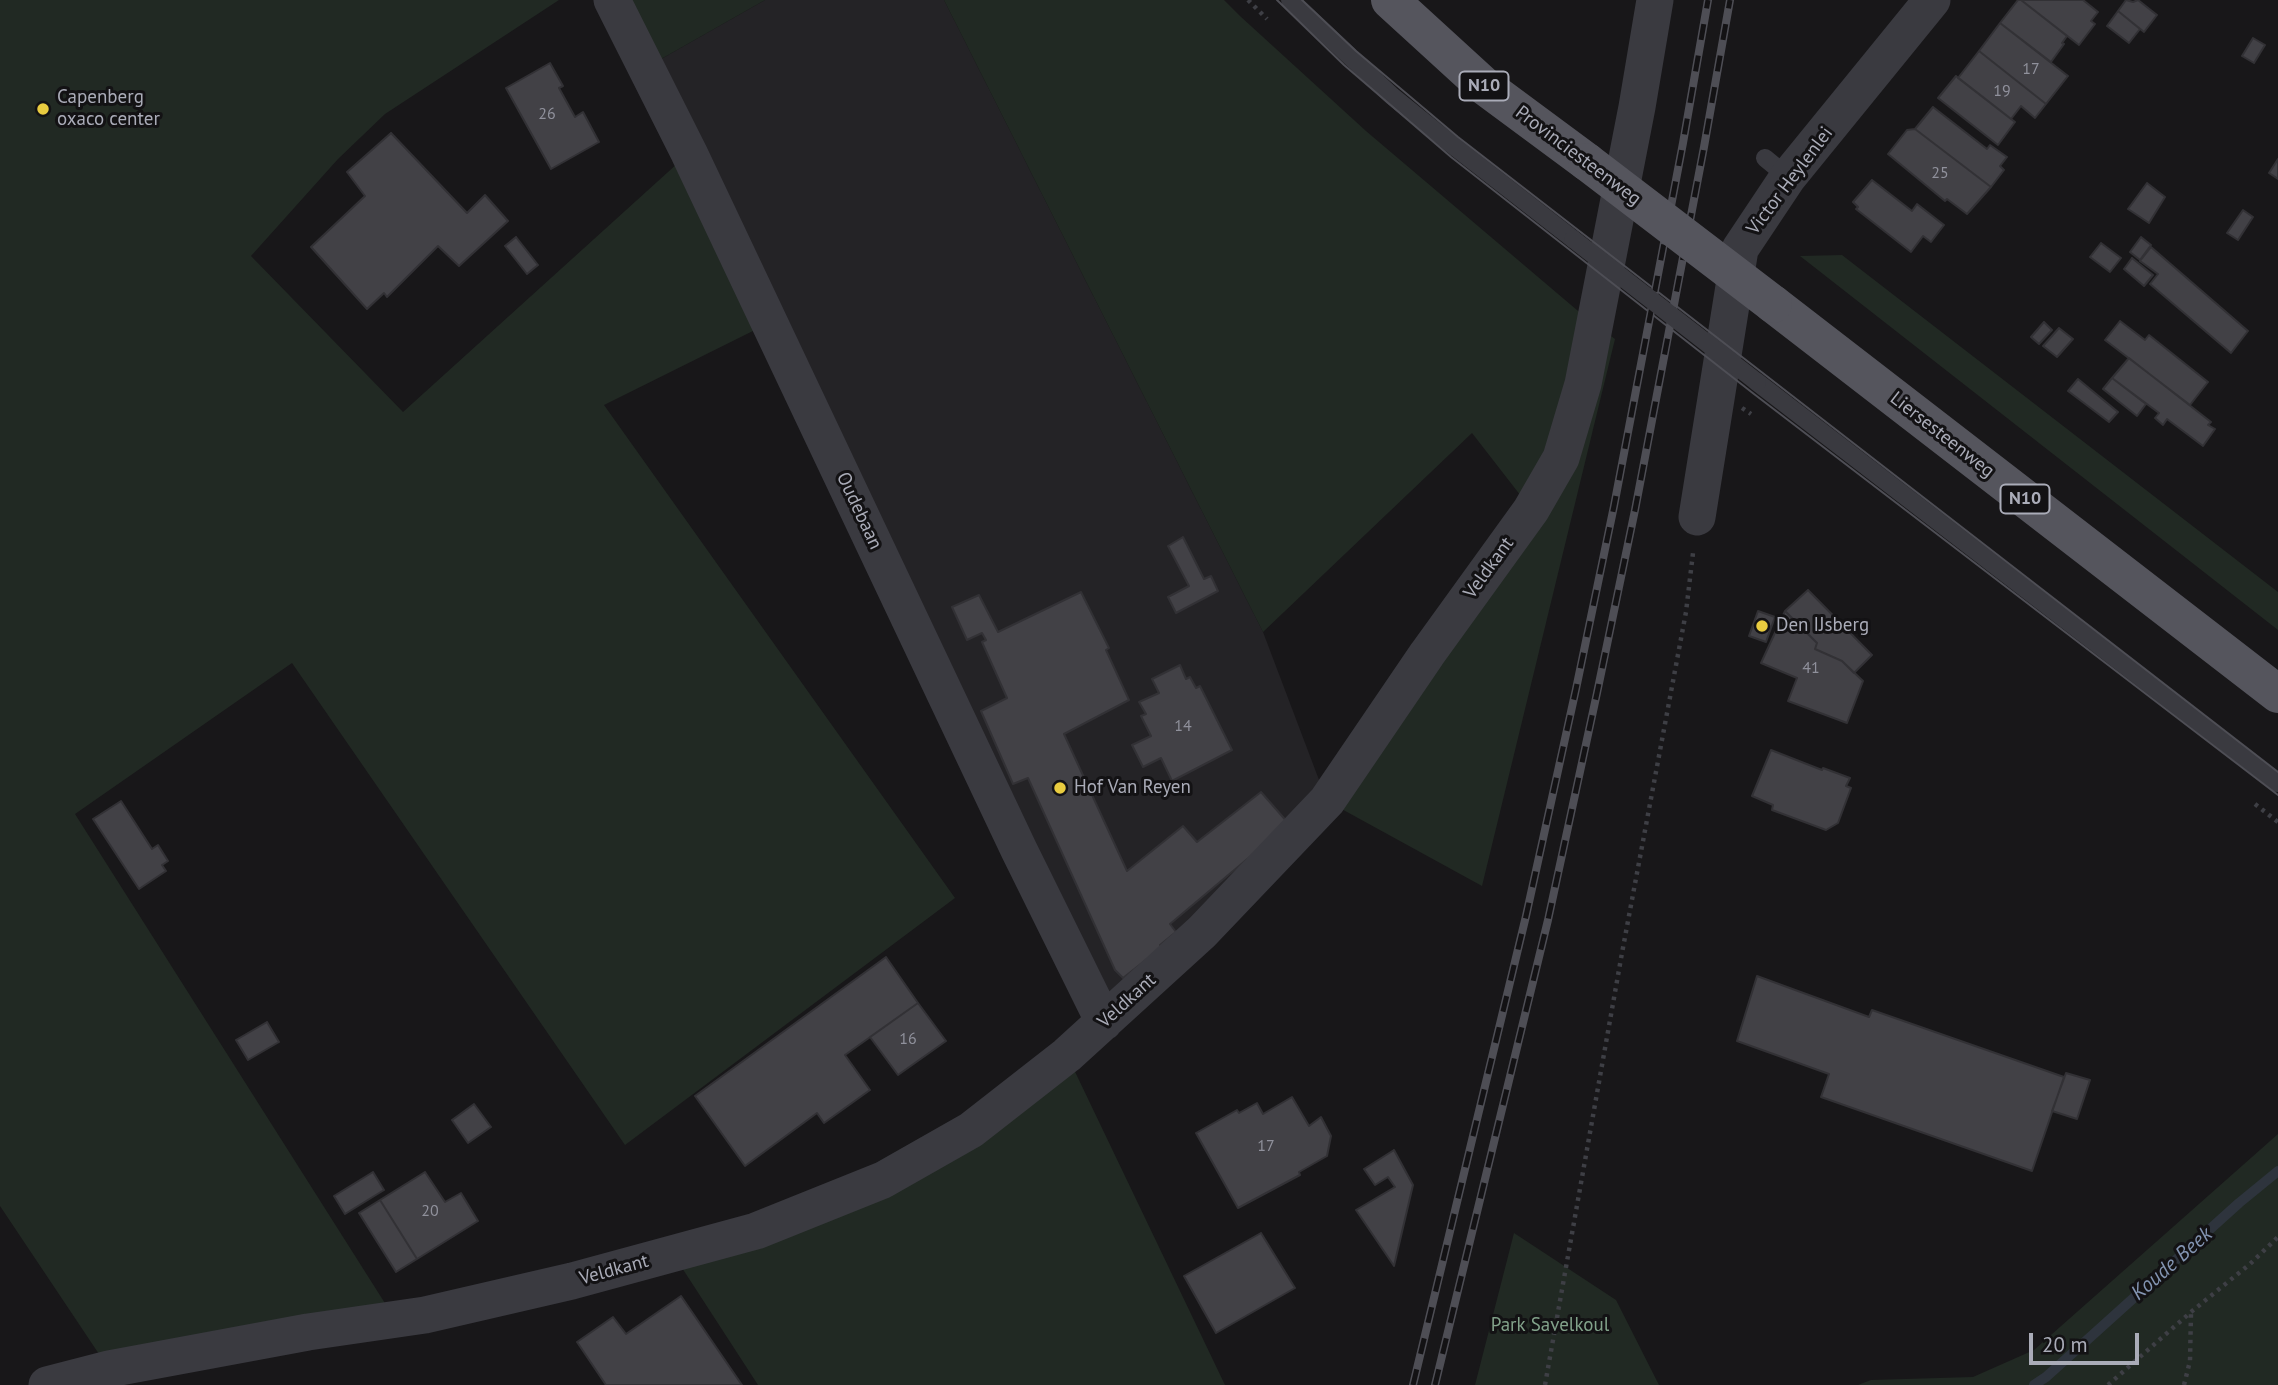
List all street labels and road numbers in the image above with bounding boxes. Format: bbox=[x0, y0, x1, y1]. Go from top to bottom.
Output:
road number: N10 bbox=[1460, 72, 1508, 100]
street label: Provinciesteenweg bbox=[1511, 101, 1645, 211]
street label: Victor Heylenlei bbox=[1742, 123, 1838, 239]
street label: Liersesteenweg bbox=[1885, 387, 1999, 483]
street label: Oudebaan bbox=[831, 469, 887, 553]
road number: N10 bbox=[2000, 485, 2050, 514]
street label: Veldkant bbox=[1459, 533, 1519, 603]
street label: Veldkant bbox=[1093, 969, 1161, 1033]
street label: Veldkant bbox=[577, 1250, 651, 1290]

